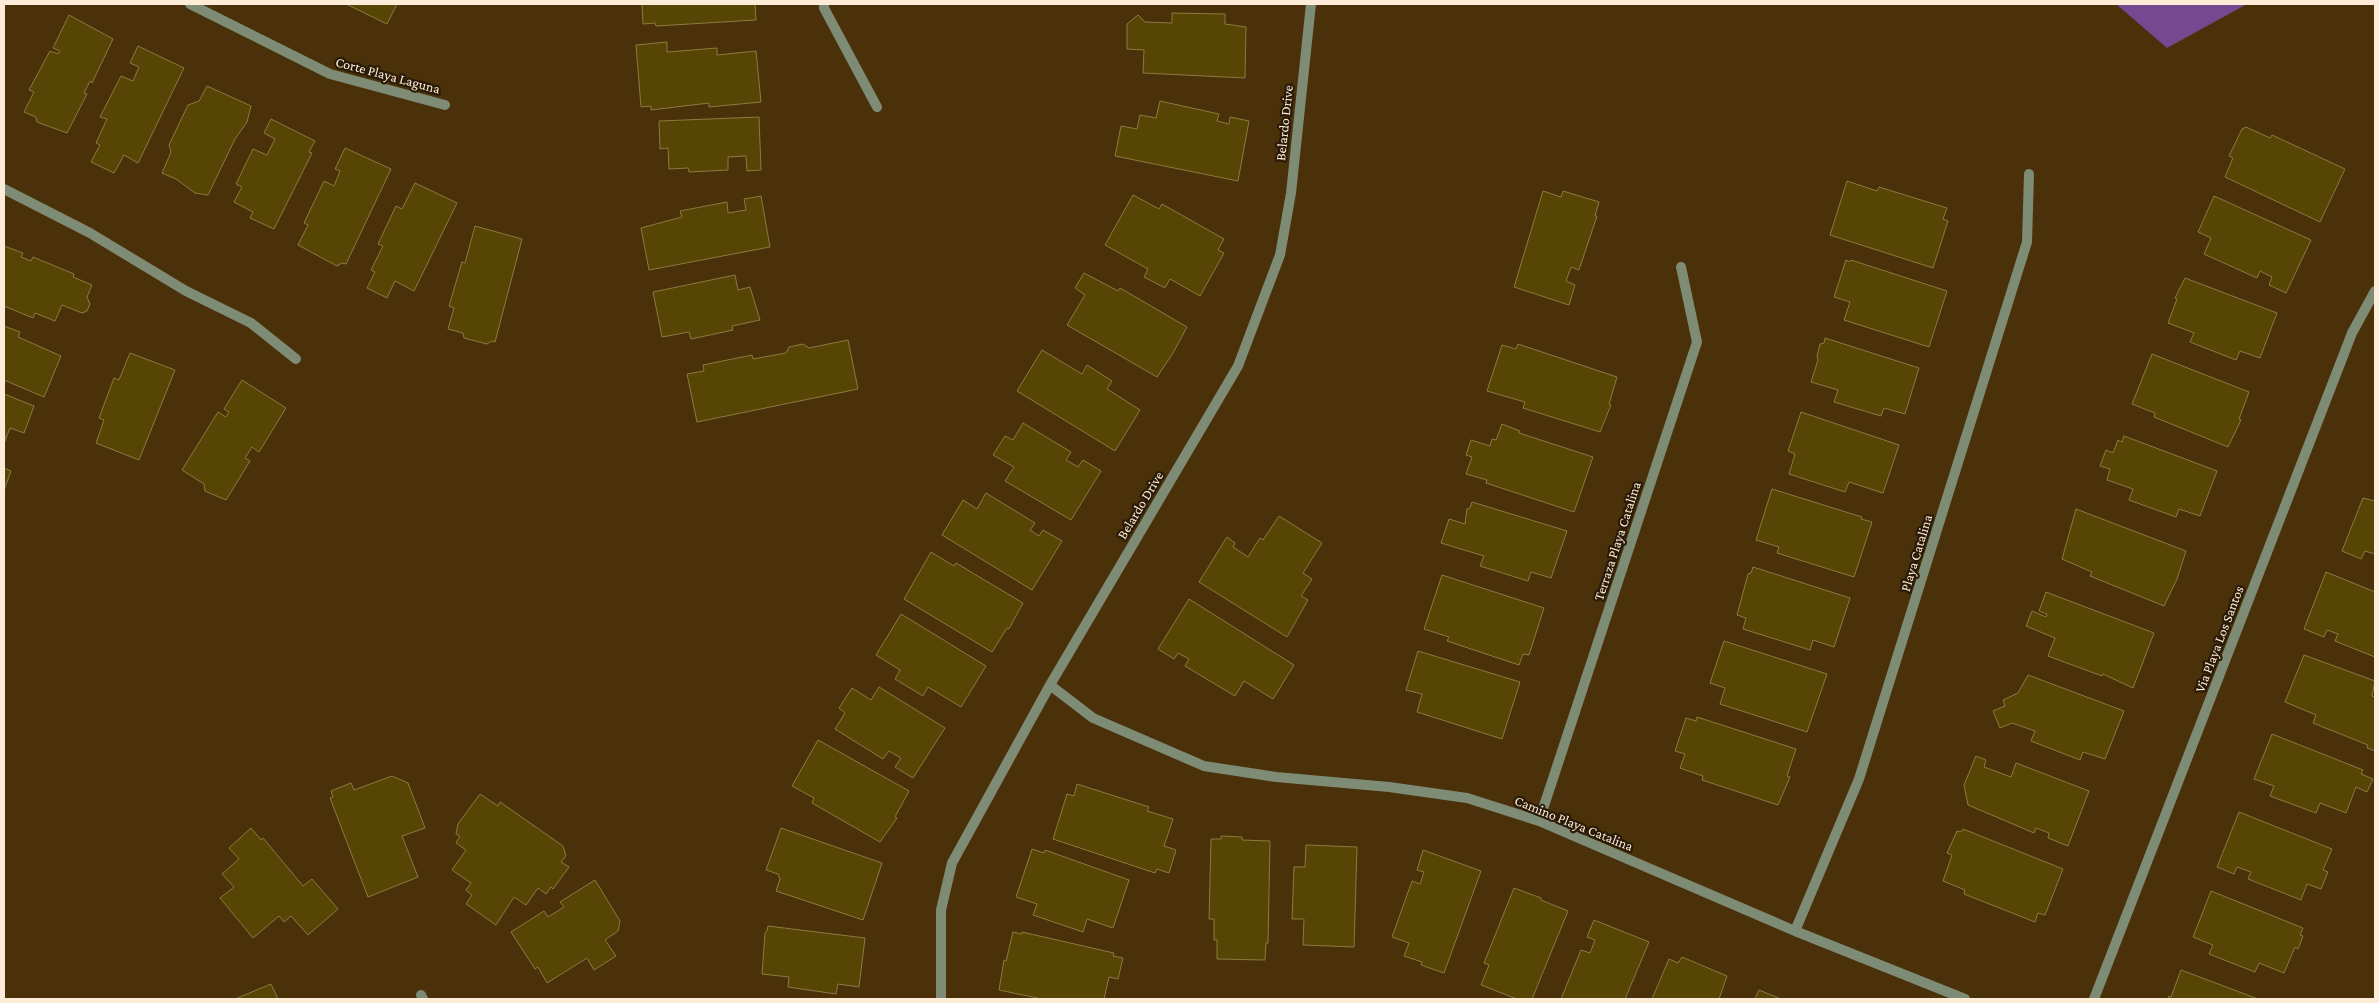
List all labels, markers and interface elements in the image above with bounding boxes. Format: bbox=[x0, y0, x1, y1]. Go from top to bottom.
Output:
street label: Corte Playa Laguna bbox=[334, 53, 443, 97]
street label: Belardo Drive bbox=[1272, 84, 1296, 162]
street label: Belardo Drive bbox=[1114, 468, 1166, 542]
street label: Terraza Playa Catalina bbox=[1590, 479, 1644, 602]
street label: Playa Catalina bbox=[1897, 512, 1935, 593]
street label: Via Playa Los Santos bbox=[2191, 584, 2247, 694]
street label: Camino Playa Catalina bbox=[1512, 792, 1636, 854]

